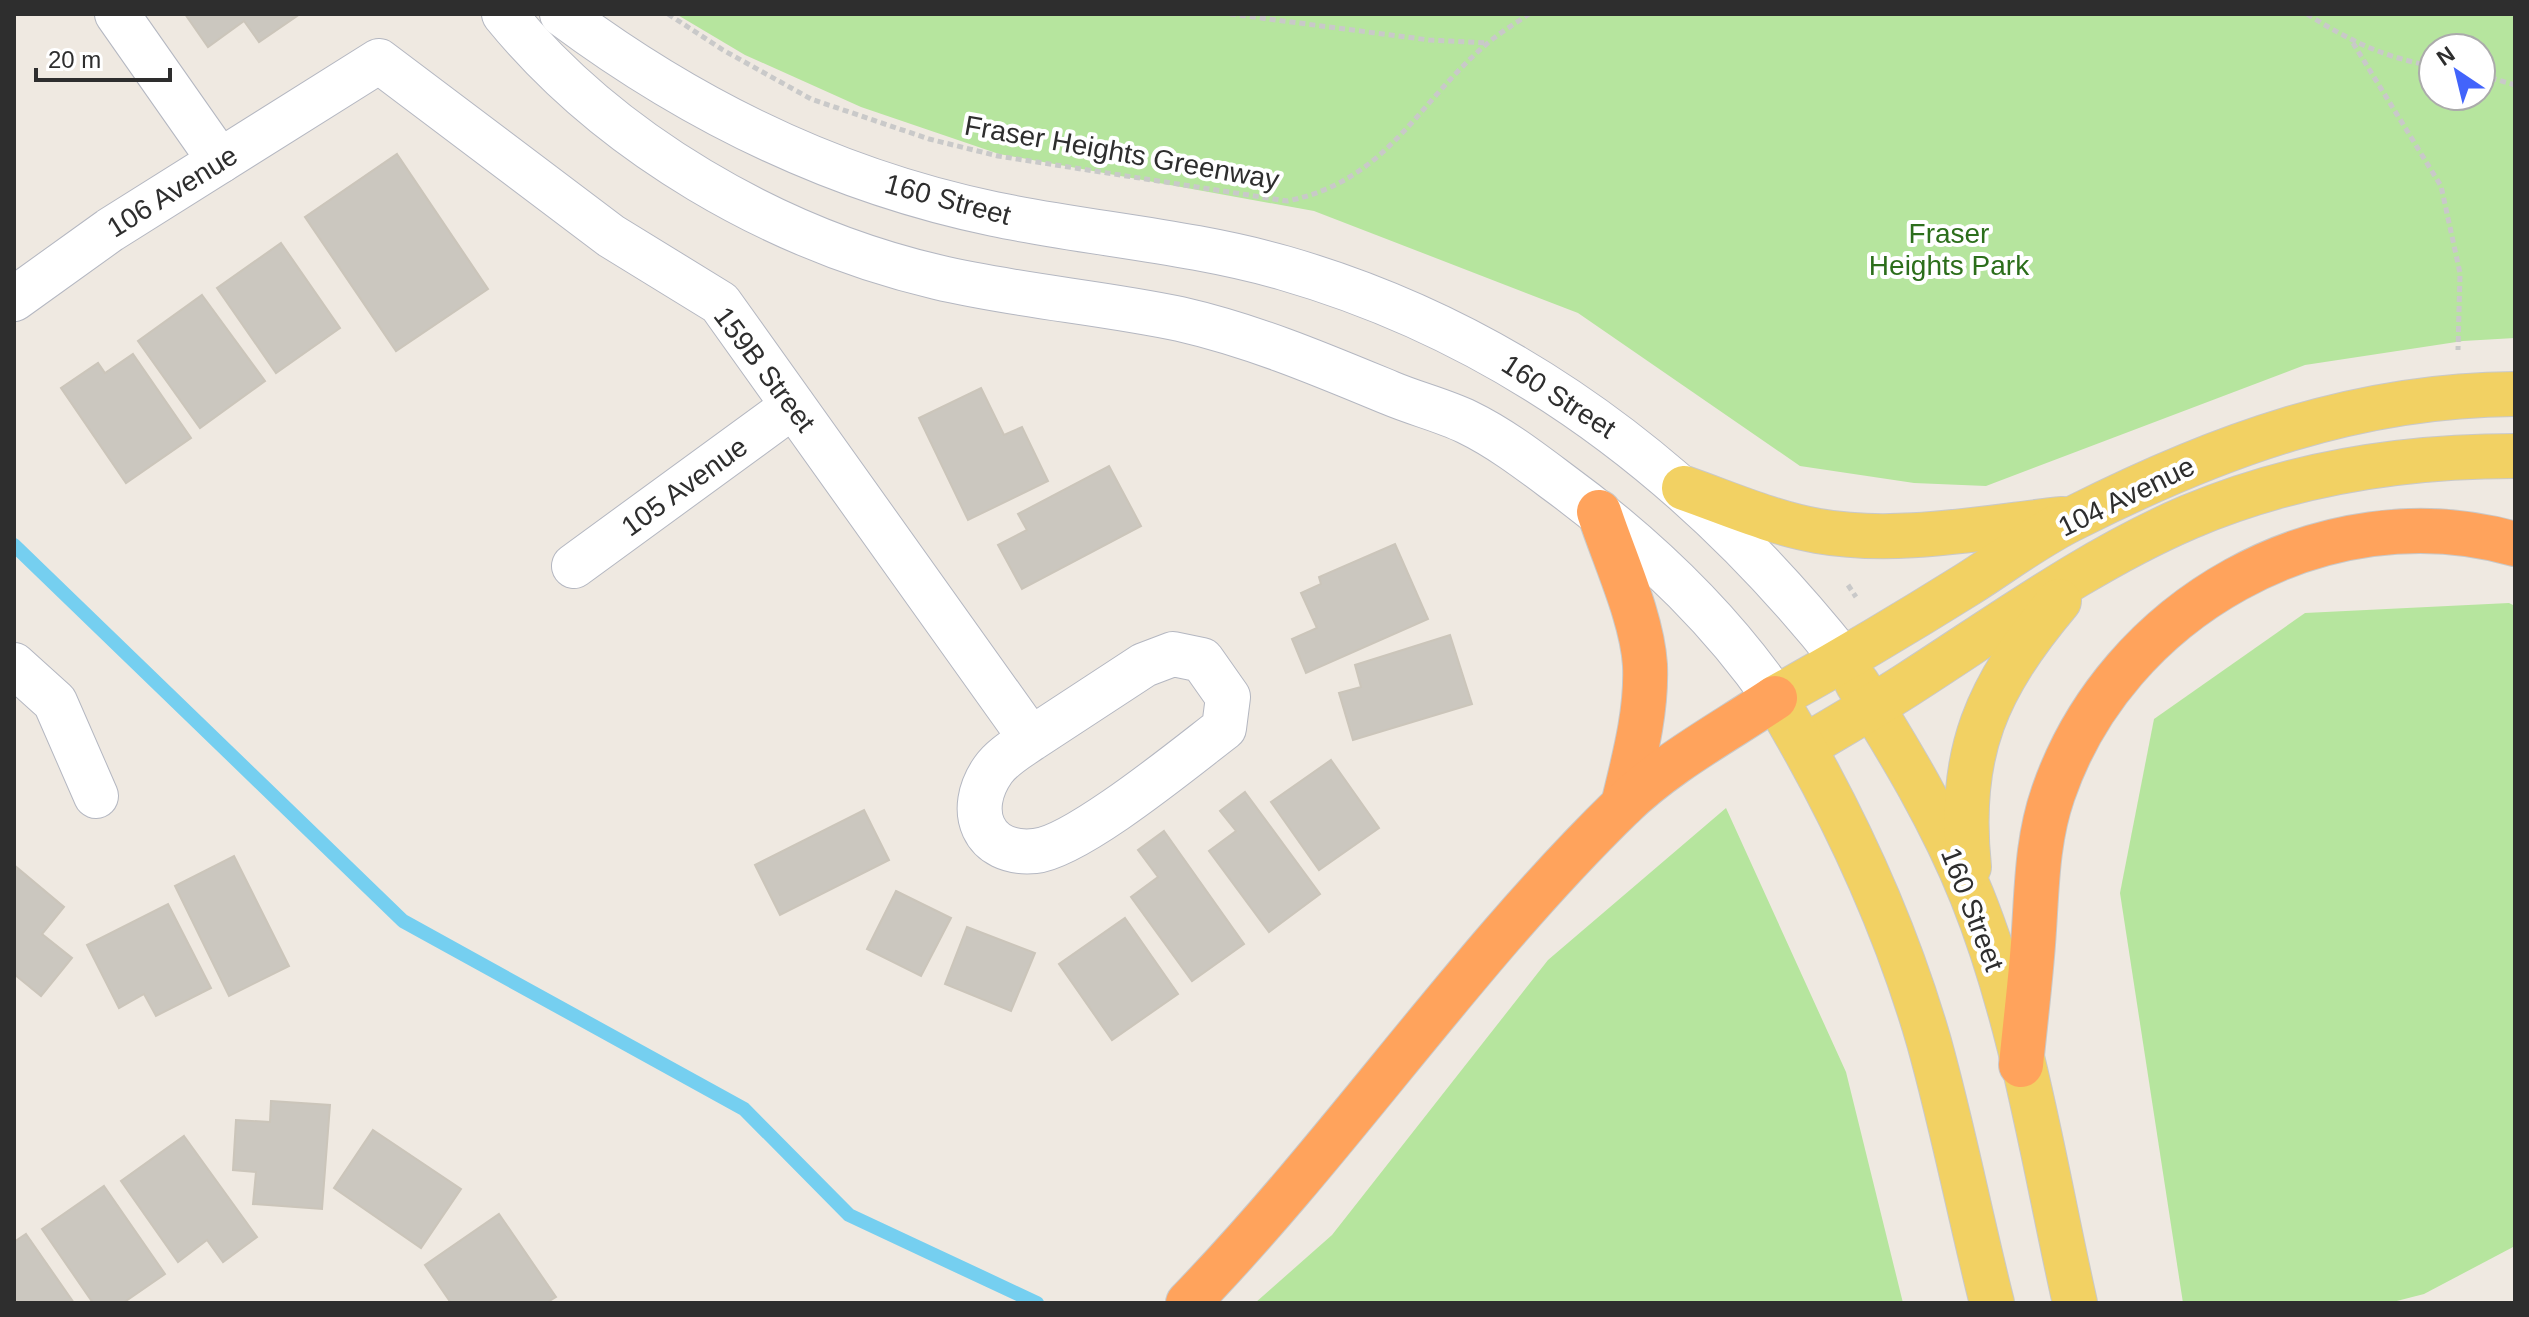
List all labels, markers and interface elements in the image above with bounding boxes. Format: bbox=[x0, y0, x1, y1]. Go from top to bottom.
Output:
scale bar bbox=[36, 32, 170, 82]
north arrow bbox=[2417, 32, 2497, 112]
text: N bbox=[2432, 41, 2459, 71]
text: 20 m bbox=[48, 46, 101, 73]
street label: Fraser Heights Greenway bbox=[962, 110, 1282, 195]
street label: 106 Avenue bbox=[102, 139, 243, 244]
street label: 160 Street bbox=[881, 168, 1014, 231]
park label: Fraser Heights Park bbox=[1869, 218, 2030, 281]
street label: 159B Street bbox=[708, 301, 822, 438]
street label: 160 Street bbox=[1496, 348, 1622, 445]
street label: 105 Avenue bbox=[616, 431, 753, 542]
street label: 104 Avenue bbox=[2053, 450, 2199, 543]
street label: 160 Street bbox=[1935, 843, 2010, 975]

